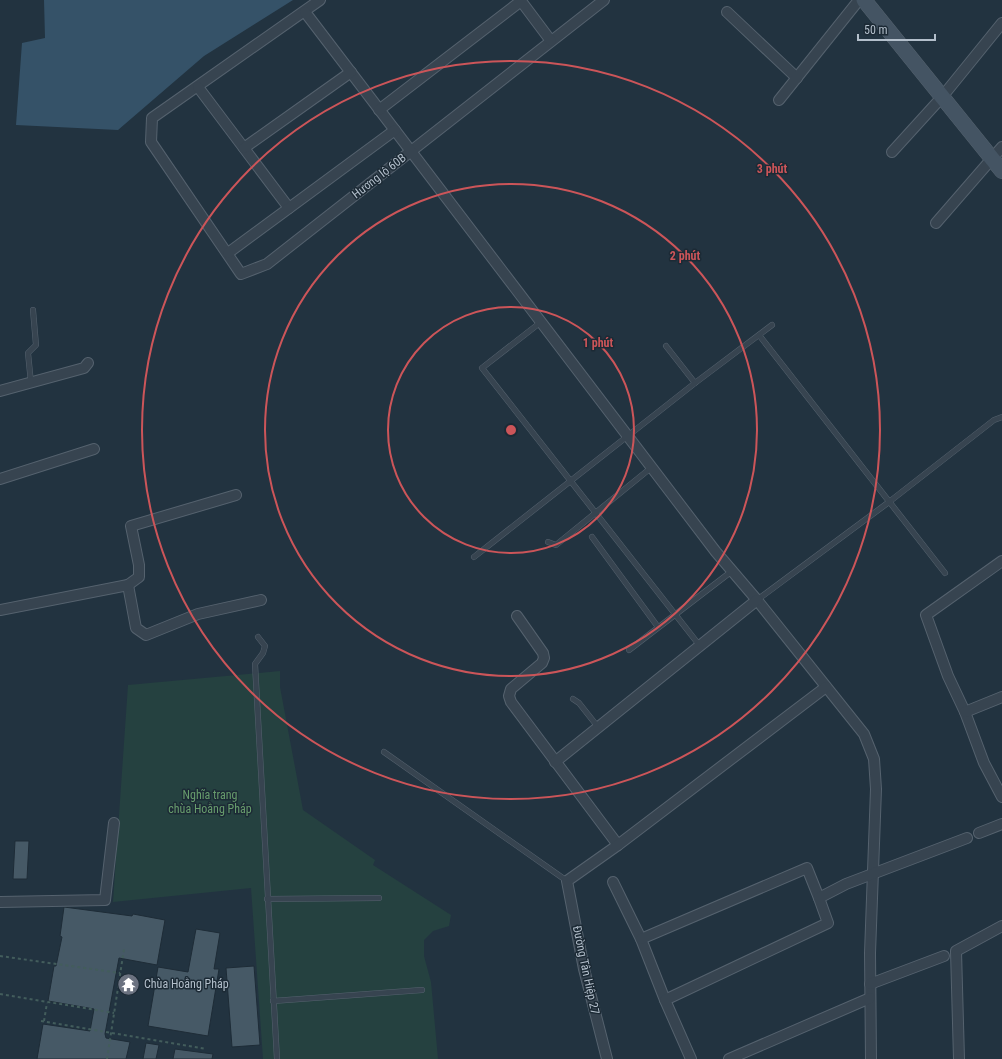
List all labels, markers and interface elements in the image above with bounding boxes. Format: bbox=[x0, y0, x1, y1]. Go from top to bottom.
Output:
scale bar bbox=[858, 16, 935, 42]
text: 50 m bbox=[864, 23, 888, 37]
street label: Hương lộ 60B bbox=[349, 151, 409, 201]
text: 3 phút bbox=[757, 162, 787, 176]
text: 2 phút bbox=[670, 249, 700, 263]
text: 1 phút bbox=[583, 336, 613, 350]
centre of rings bbox=[504, 423, 518, 437]
park label: Nghĩa trang chùa Hoằng Pháp bbox=[168, 788, 252, 816]
street label: Đường Tân Hiệp 27 bbox=[570, 924, 602, 1016]
temple icon: Chùa Hoằng Pháp bbox=[116, 971, 142, 997]
place label: Chùa Hoằng Pháp bbox=[144, 977, 229, 991]

